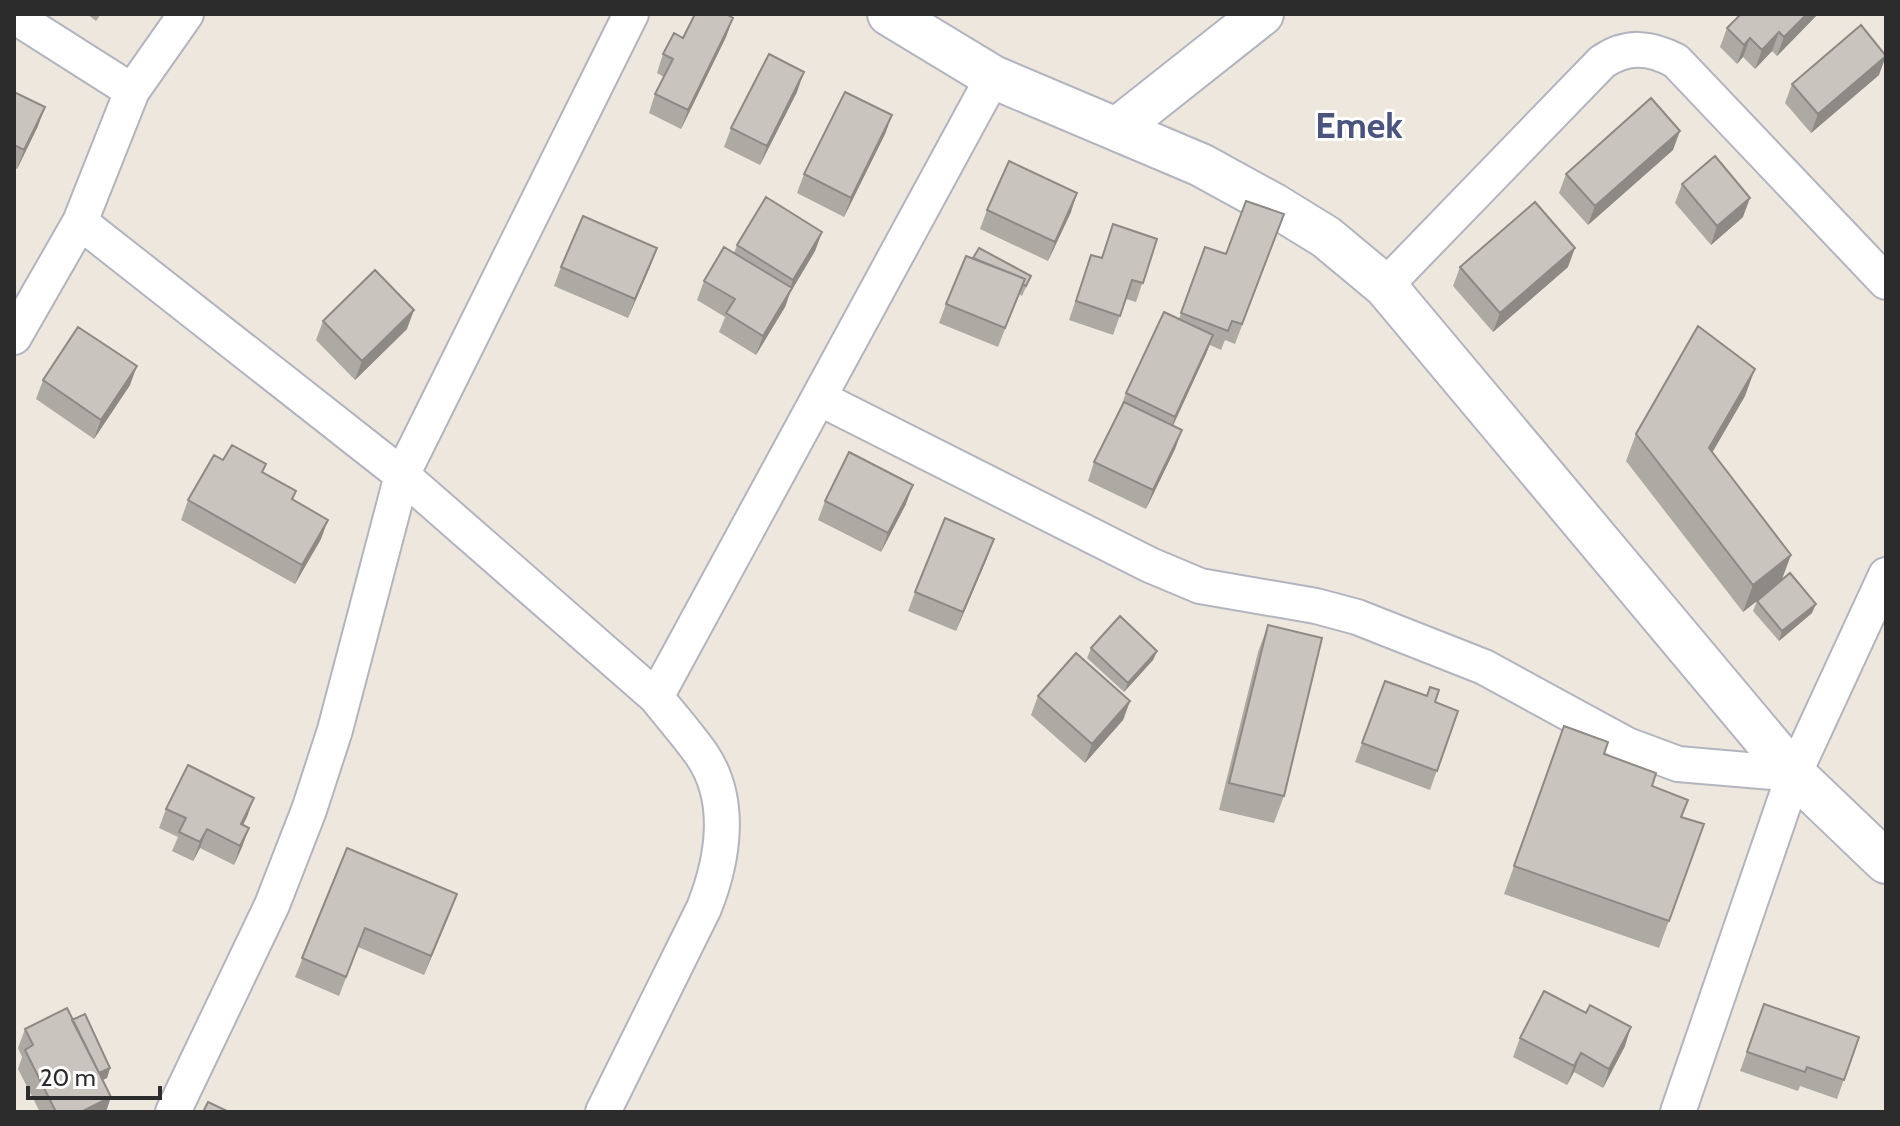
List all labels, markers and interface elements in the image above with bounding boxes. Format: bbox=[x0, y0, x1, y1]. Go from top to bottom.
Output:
district label: Emek bbox=[1315, 103, 1403, 147]
scale bar bbox=[28, 1050, 160, 1100]
text: 20 m bbox=[40, 1063, 96, 1092]

